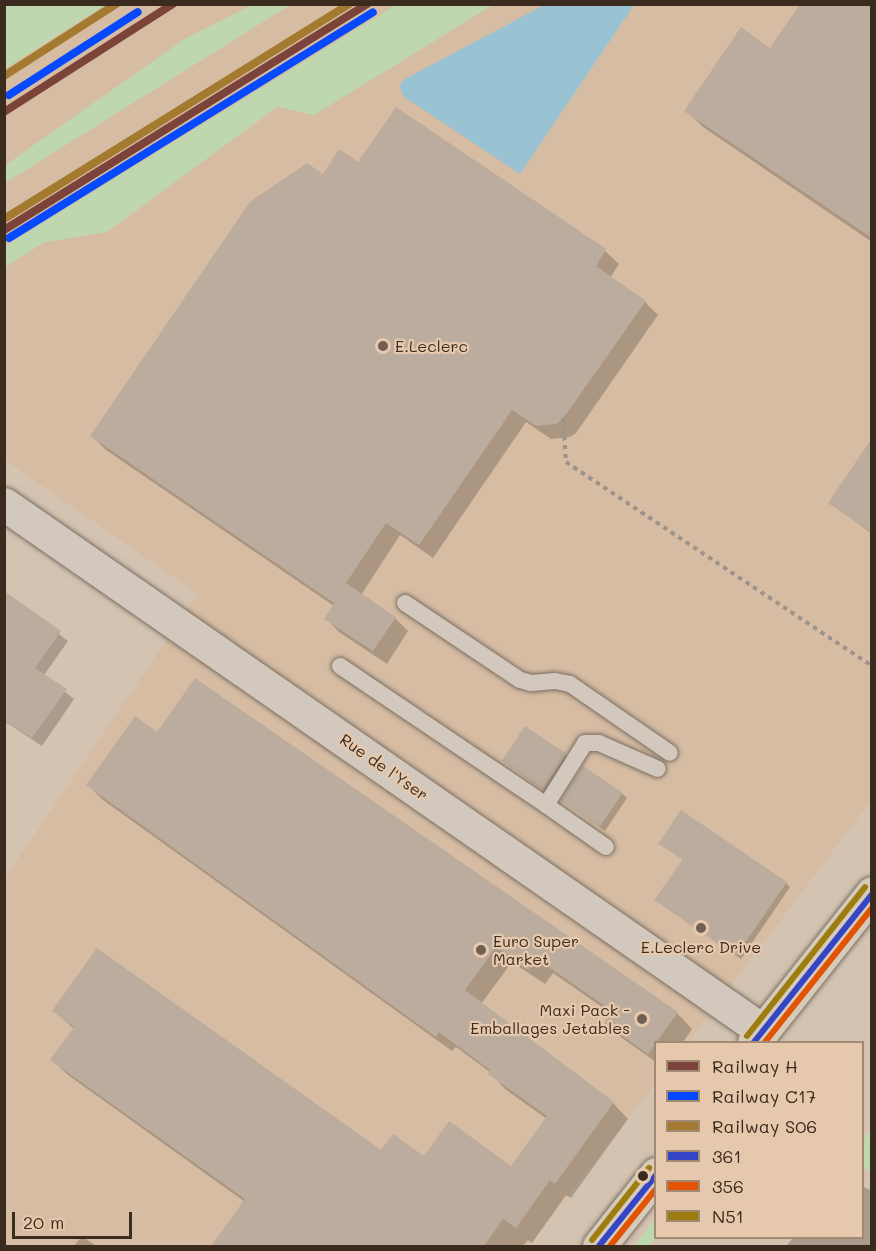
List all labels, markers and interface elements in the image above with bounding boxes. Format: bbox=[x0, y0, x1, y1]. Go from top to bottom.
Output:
place label: E.Leclerc bbox=[395, 336, 468, 356]
marker: E.Leclerc bbox=[376, 339, 390, 353]
street label: Rue de l'Yser bbox=[336, 730, 432, 804]
marker: E.Leclerc Drive bbox=[694, 921, 708, 935]
place label: Euro Super Market bbox=[493, 931, 579, 969]
place label: E.Leclerc Drive bbox=[641, 937, 761, 957]
marker: Euro Super Market bbox=[474, 943, 488, 957]
place label: Maxi Pack - Emballages Jetables bbox=[470, 1000, 630, 1038]
marker: Maxi Pack - Emballages Jetables bbox=[635, 1012, 649, 1026]
legend bbox=[654, 1041, 864, 1239]
text: Railway H bbox=[712, 1054, 798, 1078]
text: Railway C17 bbox=[712, 1084, 816, 1108]
text: Railway S06 bbox=[712, 1114, 817, 1138]
text: 361 bbox=[712, 1144, 741, 1168]
unlabelled marker bbox=[637, 1170, 649, 1182]
text: 356 bbox=[712, 1174, 744, 1198]
scale bar bbox=[15, 1200, 135, 1238]
text: N51 bbox=[712, 1204, 744, 1228]
text: 20 m bbox=[23, 1210, 64, 1234]

